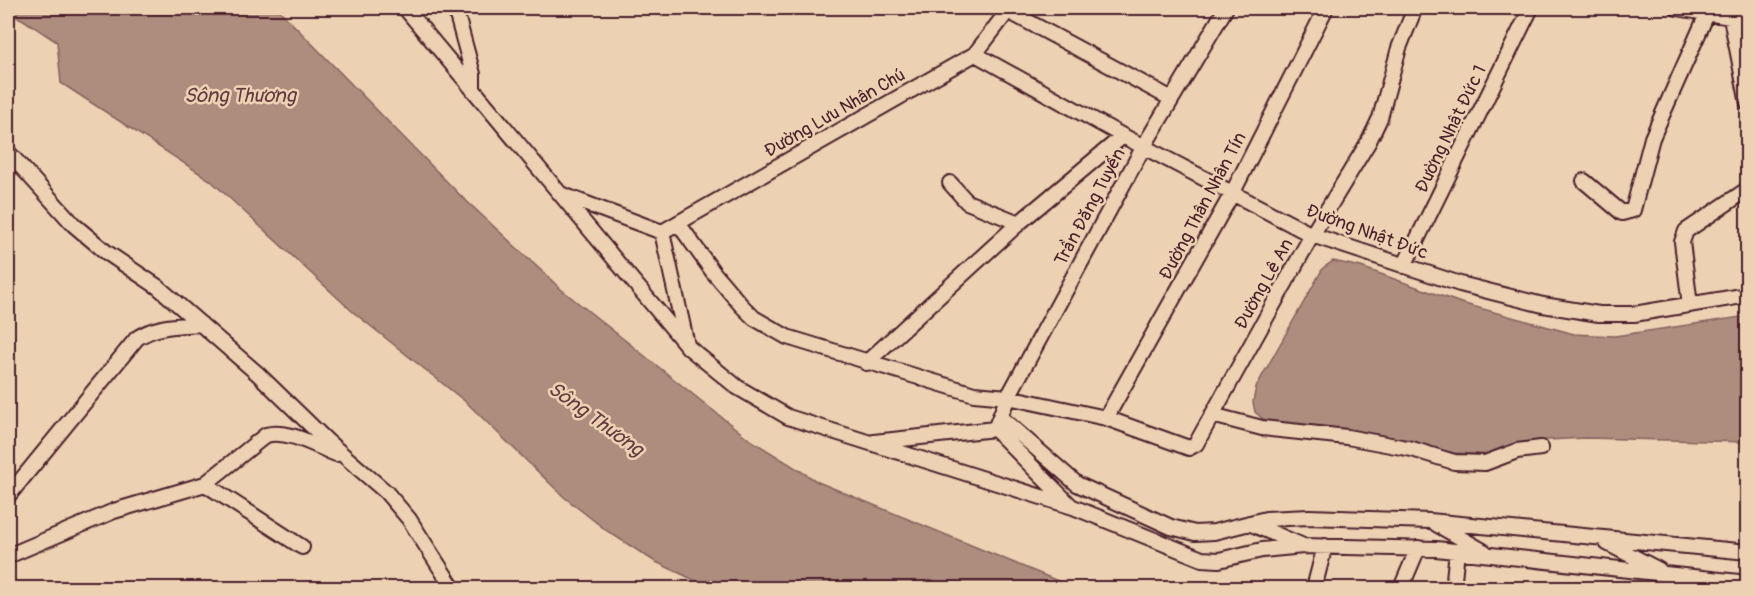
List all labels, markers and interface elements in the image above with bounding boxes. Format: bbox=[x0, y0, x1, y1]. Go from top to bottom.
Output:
street label: Đường Nhật Đức 1 bbox=[1410, 61, 1492, 197]
street label: Đường Lưu Nhân Chú bbox=[760, 63, 910, 163]
water label: Sông Thương bbox=[184, 83, 298, 108]
street label: Đường Thân Nhân Tín bbox=[1154, 128, 1252, 284]
street label: Trần Đăng Tuyển bbox=[1049, 144, 1131, 270]
street label: Đường Nhật Đức bbox=[1303, 199, 1431, 265]
street label: Đường Lê An bbox=[1230, 235, 1298, 333]
water label: Sông Thương bbox=[544, 376, 650, 463]

